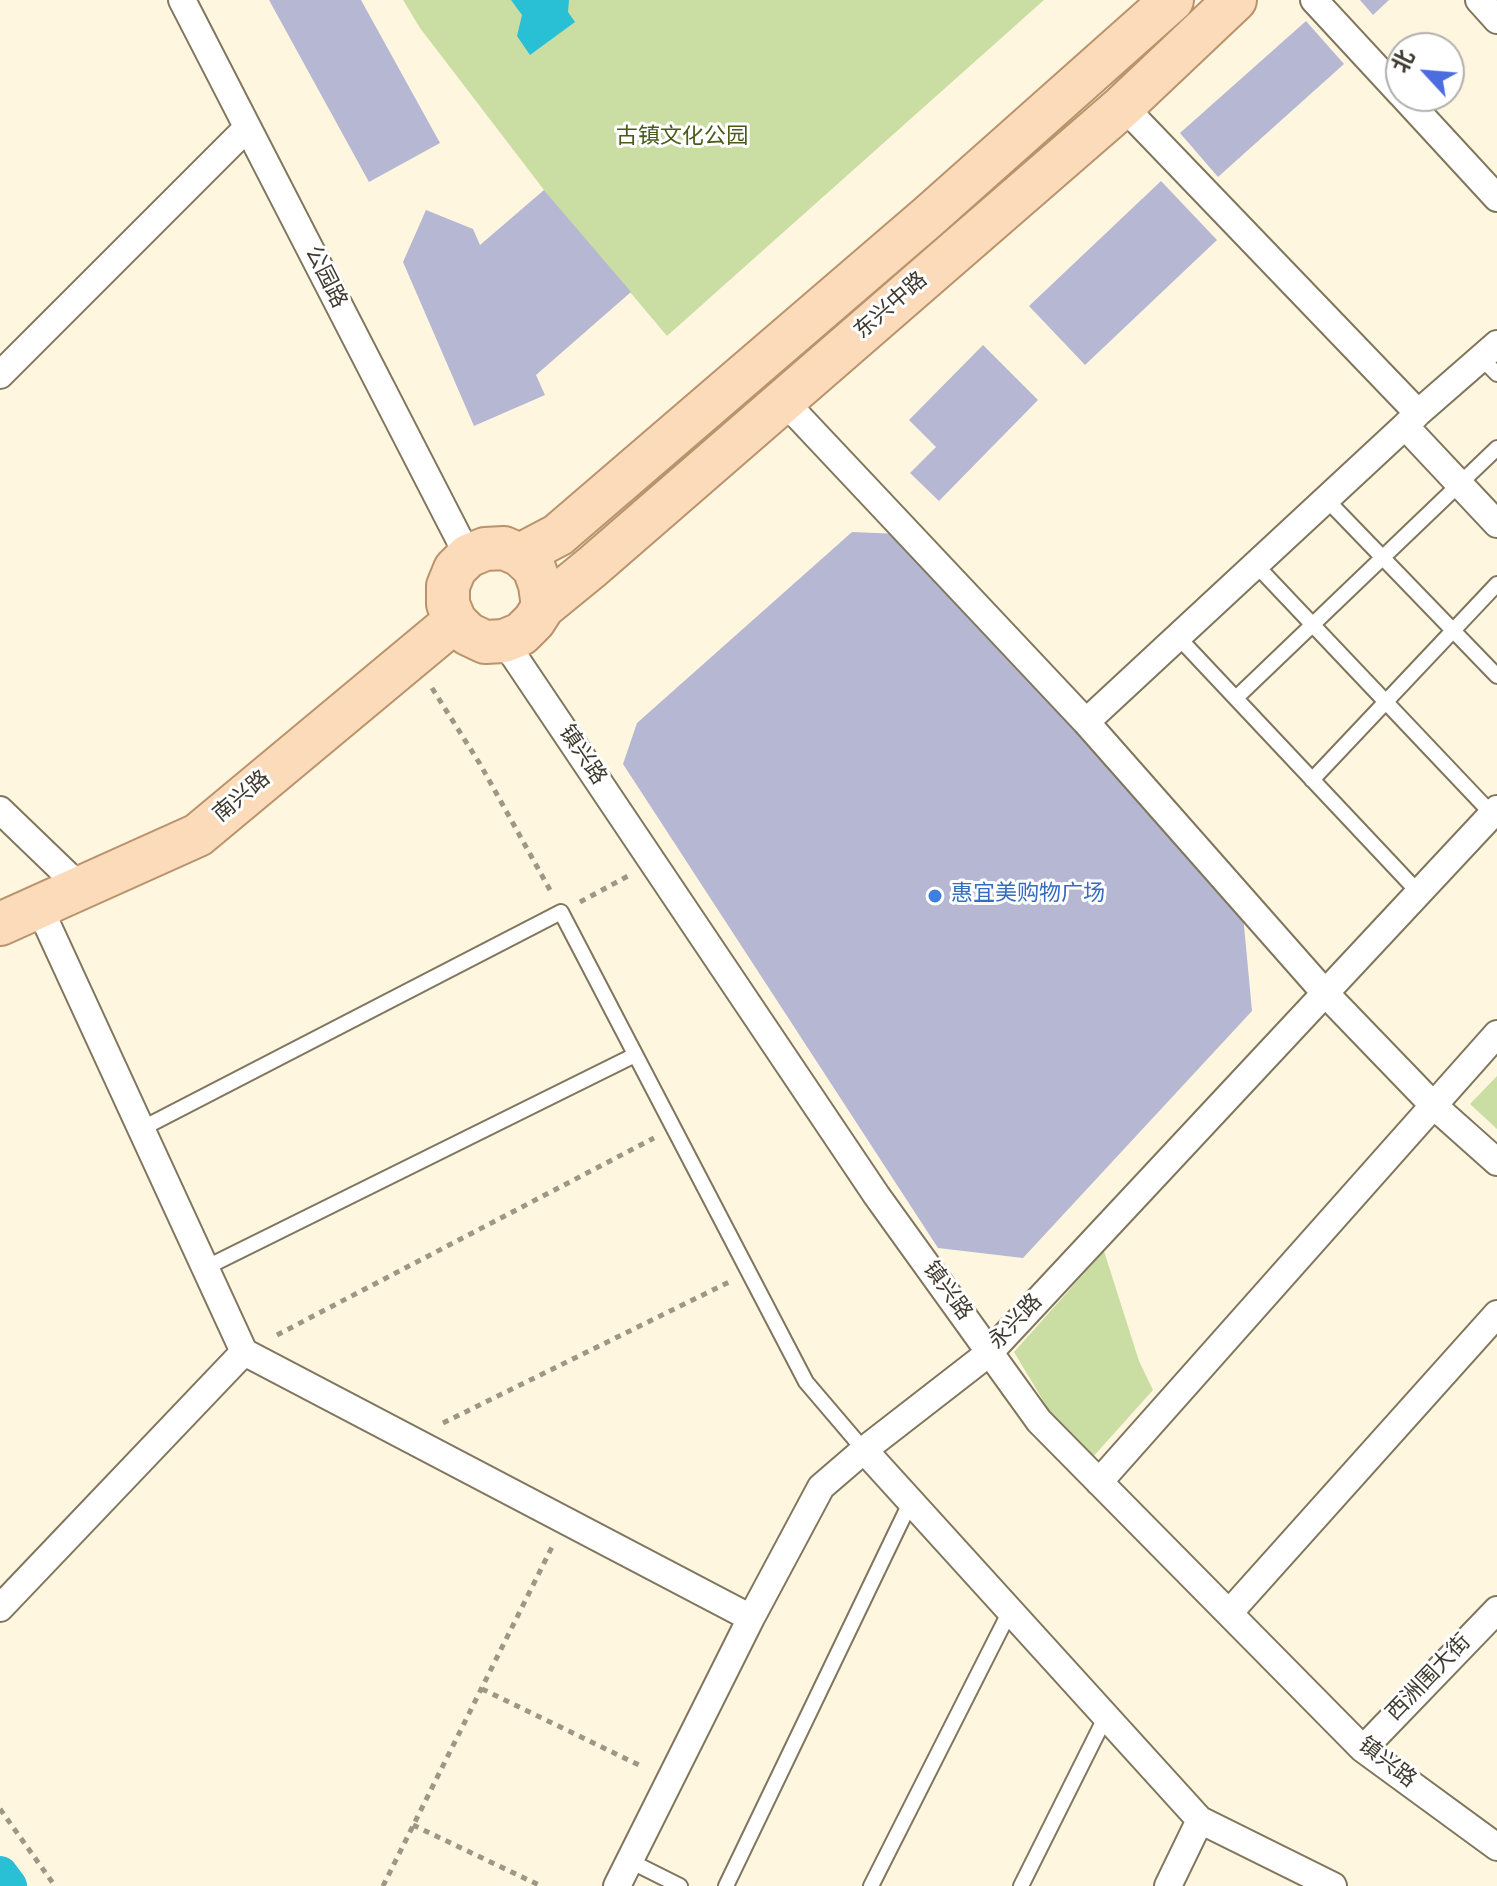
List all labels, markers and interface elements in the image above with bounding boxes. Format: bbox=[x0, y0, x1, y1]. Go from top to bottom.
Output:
north arrow bbox=[1385, 32, 1465, 112]
text: 北 bbox=[1388, 46, 1422, 78]
park label: 古镇文化公园 bbox=[616, 126, 748, 152]
street label: 公园路 bbox=[297, 243, 351, 313]
street label: 东兴中路 bbox=[850, 268, 934, 346]
street label: 镇兴路 bbox=[552, 721, 610, 791]
street label: 南兴路 bbox=[209, 767, 277, 829]
place label: 惠宜美购物广场 bbox=[951, 883, 1105, 909]
marker: 惠宜美购物广场 bbox=[926, 887, 944, 905]
street label: 镇兴路 bbox=[916, 1258, 976, 1326]
street label: 永兴路 bbox=[985, 1290, 1049, 1356]
street label: 西洲围大街 bbox=[1382, 1630, 1478, 1728]
street label: 镇兴路 bbox=[1352, 1733, 1420, 1795]

